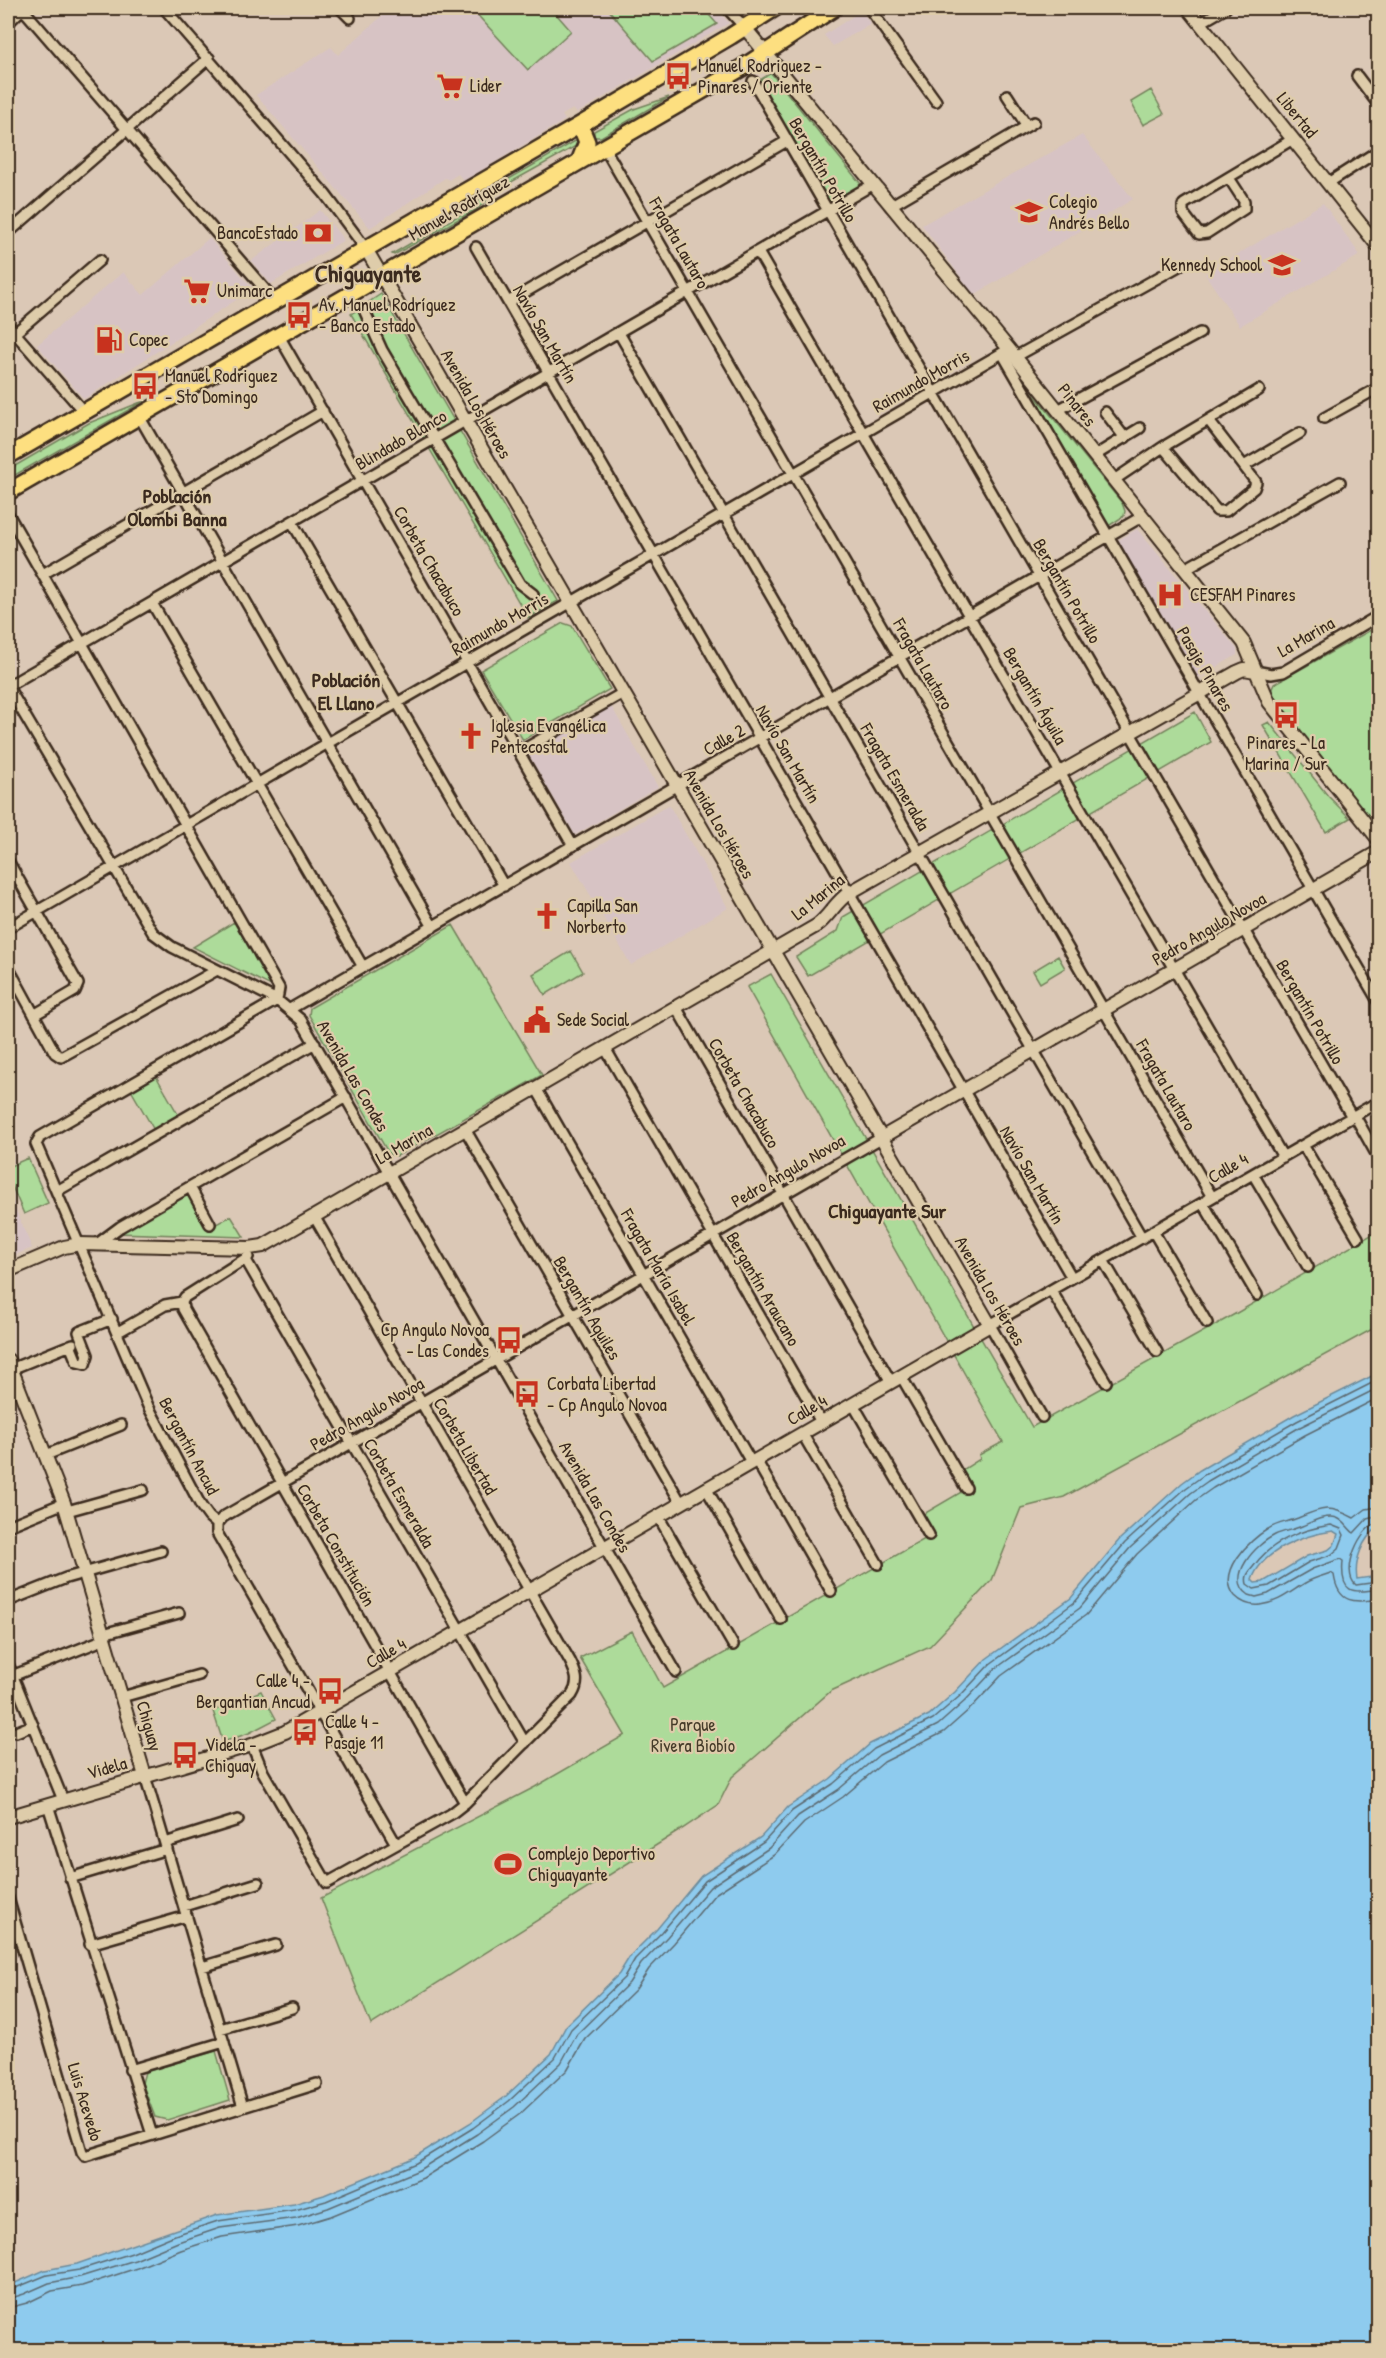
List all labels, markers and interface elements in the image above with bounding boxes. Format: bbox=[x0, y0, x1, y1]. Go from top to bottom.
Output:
place label: Manuel Rodriguez - Pinares / Oriente bbox=[698, 53, 822, 99]
bus stop icon: Manuel Rodriguez - Pinares / Oriente bbox=[663, 61, 693, 91]
supermarket icon: Lider bbox=[435, 71, 465, 101]
place label: Lider bbox=[470, 73, 502, 98]
street label: Libertad bbox=[1271, 86, 1324, 143]
street label: Bergantín Potrillo bbox=[783, 113, 864, 227]
street label: Manuel Rodríguez bbox=[404, 168, 514, 247]
place label: Colegio Andrés Bello bbox=[1049, 189, 1129, 235]
street label: Fragata Lautaro bbox=[643, 192, 716, 293]
school or university icon: Colegio Andrés Bello bbox=[1014, 197, 1044, 227]
bank icon: BancoEstado bbox=[303, 218, 333, 248]
place label: BancoEstado bbox=[217, 220, 298, 245]
school or university icon: Kennedy School bbox=[1267, 250, 1297, 280]
place label: Kennedy School bbox=[1161, 252, 1262, 277]
district label: Chiguayante bbox=[315, 257, 422, 290]
supermarket icon: Unimarc bbox=[182, 276, 212, 306]
place label: Unimarc bbox=[217, 278, 272, 303]
street label: Navío San Martín bbox=[507, 280, 584, 388]
place label: Av. Manuel Rodríguez - Banco Estado bbox=[319, 292, 456, 338]
bus stop icon: Av. Manuel Rodríguez - Banco Estado bbox=[284, 300, 314, 330]
fuel station icon: Copec bbox=[94, 325, 124, 355]
place label: Copec bbox=[129, 327, 168, 352]
street label: Raimundo Morris bbox=[868, 343, 974, 418]
street label: Avenida Los Héroes bbox=[435, 344, 518, 463]
place label: Manuel Rodriguez - Sto Domingo bbox=[165, 363, 278, 409]
bus stop icon: Manuel Rodriguez - Sto Domingo bbox=[130, 371, 160, 401]
street label: Pinares bbox=[1052, 378, 1103, 432]
street label: Blindado Blanco bbox=[350, 403, 451, 476]
district label: Población Olombi Banna bbox=[127, 482, 227, 532]
street label: Corbeta Chacabuco bbox=[388, 501, 471, 620]
street label: Bergantín Potrillo bbox=[1027, 534, 1108, 648]
hospital icon: CESFAM Pinares bbox=[1155, 580, 1185, 610]
place label: CESFAM Pinares bbox=[1190, 582, 1295, 607]
street label: Raimundo Morris bbox=[447, 586, 553, 661]
street label: La Marina bbox=[1273, 610, 1339, 663]
street label: Fragata Lautaro bbox=[887, 613, 960, 714]
street label: Pasaje Pinares bbox=[1171, 622, 1240, 716]
street label: Bergantín Águila bbox=[997, 642, 1073, 749]
district label: Población El Llano bbox=[312, 666, 380, 716]
street label: Navío San Martín bbox=[750, 700, 827, 808]
bus stop icon: Pinares - La Marina / Sur bbox=[1271, 700, 1301, 730]
place label: Iglesia Evangélica Pentecostal bbox=[491, 713, 606, 759]
street label: Calle 2 bbox=[698, 717, 750, 761]
street label: Fragata Esmeralda bbox=[854, 718, 936, 835]
church icon: Iglesia Evangélica Pentecostal bbox=[456, 721, 486, 751]
place label: Pinares - La Marina / Sur bbox=[1245, 730, 1327, 776]
street label: Avenida Los Héroes bbox=[678, 764, 761, 883]
street label: La Marina bbox=[786, 867, 850, 926]
street label: Pedro Angulo Novoa bbox=[1147, 886, 1270, 971]
place label: Capilla San Norberto bbox=[567, 893, 638, 939]
church icon: Capilla San Norberto bbox=[532, 901, 562, 931]
street label: Bergantín Potrillo bbox=[1270, 955, 1351, 1069]
public building icon: Sede Social bbox=[522, 1005, 552, 1035]
place label: Sede Social bbox=[557, 1007, 629, 1032]
street label: Avenida Las Condes bbox=[311, 1015, 395, 1136]
street label: Corbeta Chacabuco bbox=[703, 1033, 786, 1152]
street label: Fragata Lautaro bbox=[1130, 1034, 1203, 1135]
street label: La Marina bbox=[371, 1117, 437, 1170]
street label: Navío San Martín bbox=[994, 1121, 1071, 1229]
street label: Pedro Angulo Novoa bbox=[726, 1128, 849, 1213]
street label: Calle 4 bbox=[1203, 1146, 1253, 1189]
district label: Chiguayante Sur bbox=[828, 1197, 946, 1225]
street label: Fragata María Isabel bbox=[614, 1203, 702, 1330]
street label: Bergantín Araucano bbox=[721, 1227, 806, 1351]
street label: Avenida Los Héroes bbox=[949, 1231, 1032, 1350]
street label: Bergantín Aquiles bbox=[548, 1251, 627, 1364]
place label: Cp Angulo Novoa - Las Condes bbox=[381, 1317, 489, 1363]
bus stop icon: Cp Angulo Novoa - Las Condes bbox=[494, 1325, 524, 1355]
street label: Pedro Angulo Novoa bbox=[305, 1371, 428, 1456]
place label: Corbata Libertad - Cp Angulo Novoa bbox=[547, 1371, 667, 1417]
bus stop icon: Corbata Libertad - Cp Angulo Novoa bbox=[512, 1379, 542, 1409]
street label: Calle 4 bbox=[782, 1388, 832, 1431]
street label: Bergantín Ancud bbox=[153, 1393, 226, 1499]
street label: Corbeta Libertad bbox=[427, 1393, 503, 1499]
street label: Corbeta Esmeralda bbox=[358, 1433, 441, 1552]
street label: Avenida Las Condes bbox=[553, 1436, 637, 1557]
street label: Corbeta Constitución bbox=[291, 1479, 382, 1611]
street label: Calle 4 bbox=[361, 1631, 411, 1674]
place label: Calle 4 - Bergantian Ancud bbox=[196, 1668, 310, 1714]
bus stop icon: Calle 4 - Bergantian Ancud bbox=[315, 1676, 345, 1706]
street label: Chiguay bbox=[130, 1698, 169, 1754]
place label: Calle 4 - Pasaje 11 bbox=[325, 1709, 383, 1755]
park label: Parque Rivera Biobío bbox=[651, 1712, 735, 1758]
bus stop icon: Calle 4 - Pasaje 11 bbox=[290, 1717, 320, 1747]
place label: Videla - Chiguay bbox=[205, 1732, 257, 1778]
bus stop icon: Videla - Chiguay bbox=[170, 1740, 200, 1770]
street label: Videla bbox=[84, 1750, 130, 1785]
place label: Complejo Deportivo Chiguayante bbox=[528, 1841, 655, 1887]
sports icon: Complejo Deportivo Chiguayante bbox=[493, 1849, 523, 1879]
street label: Luis Acevedo bbox=[62, 2060, 109, 2144]

